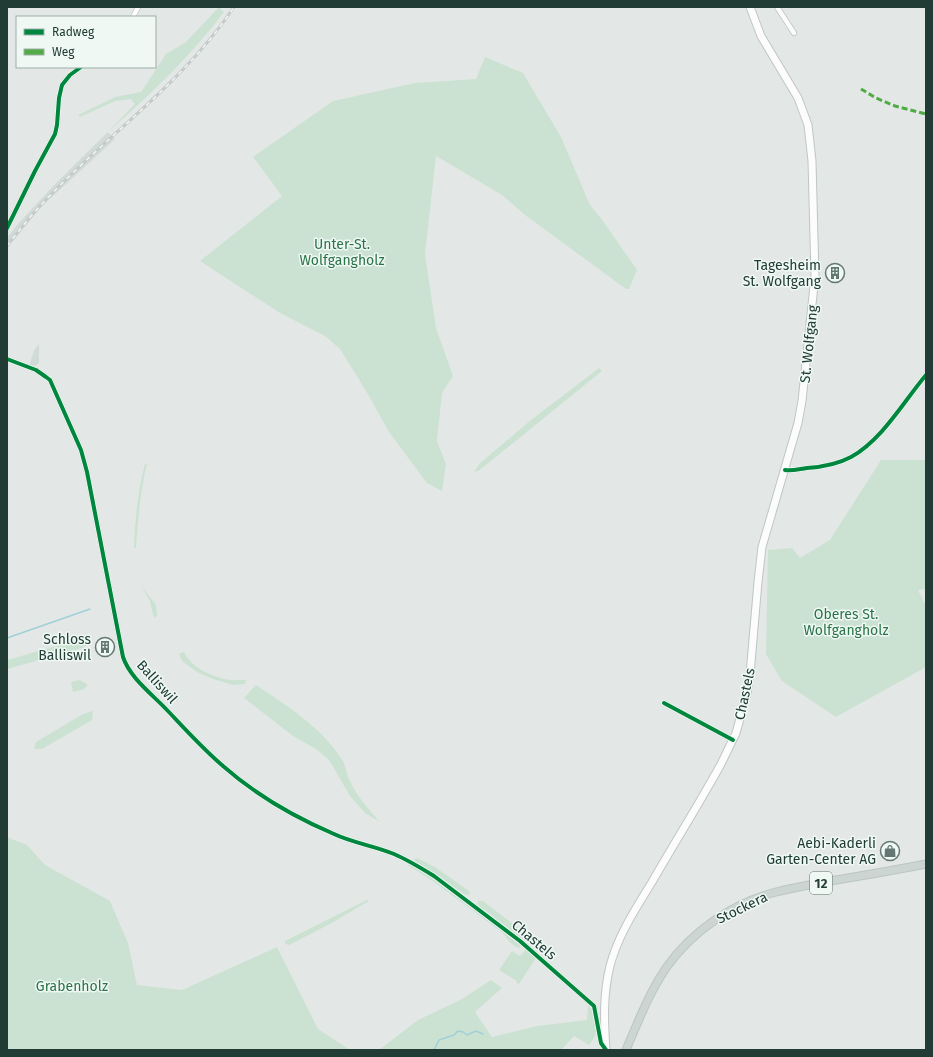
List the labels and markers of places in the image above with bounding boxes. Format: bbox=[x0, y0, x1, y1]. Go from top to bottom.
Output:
place label: Tagesheim St. Wolfgang bbox=[743, 257, 822, 290]
building icon: Tagesheim St. Wolfgang bbox=[824, 262, 846, 284]
place label: Schloss Balliswil bbox=[38, 631, 91, 664]
building icon: Schloss Balliswil bbox=[94, 636, 116, 658]
place label: Aebi-Kaderli Garten-Center AG bbox=[766, 835, 876, 868]
shop icon: Aebi-Kaderli Garten-Center AG bbox=[879, 840, 901, 862]

